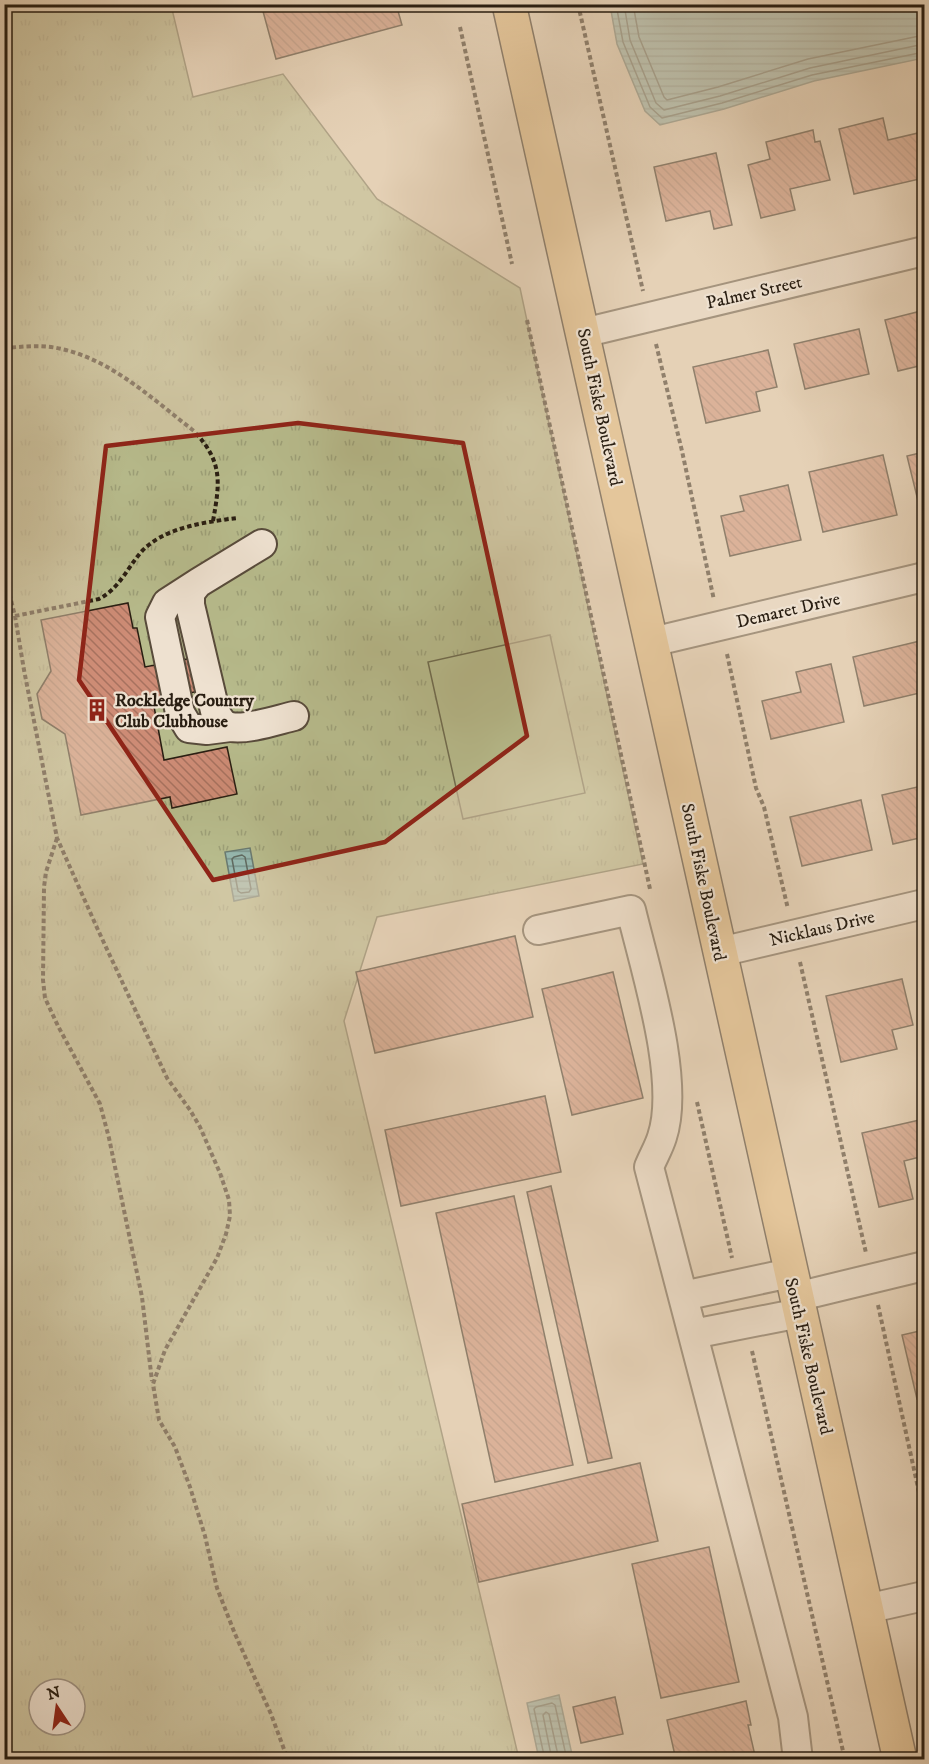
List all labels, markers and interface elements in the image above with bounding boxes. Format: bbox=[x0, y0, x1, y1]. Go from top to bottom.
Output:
street label: Palmer Street bbox=[704, 271, 804, 315]
street label: South Fiske Boulevard bbox=[572, 326, 626, 488]
street label: Demaret Drive bbox=[734, 588, 842, 634]
place label: Rockledge Country Club Clubhouse bbox=[115, 690, 254, 733]
building icon: Rockledge Country Club Clubhouse bbox=[84, 697, 110, 723]
street label: South Fiske Boulevard bbox=[676, 801, 730, 963]
street label: Nicklaus Drive bbox=[767, 906, 877, 952]
street label: South Fiske Boulevard bbox=[779, 1276, 837, 1437]
north arrow bbox=[27, 1677, 87, 1737]
text: N bbox=[45, 1682, 63, 1705]

